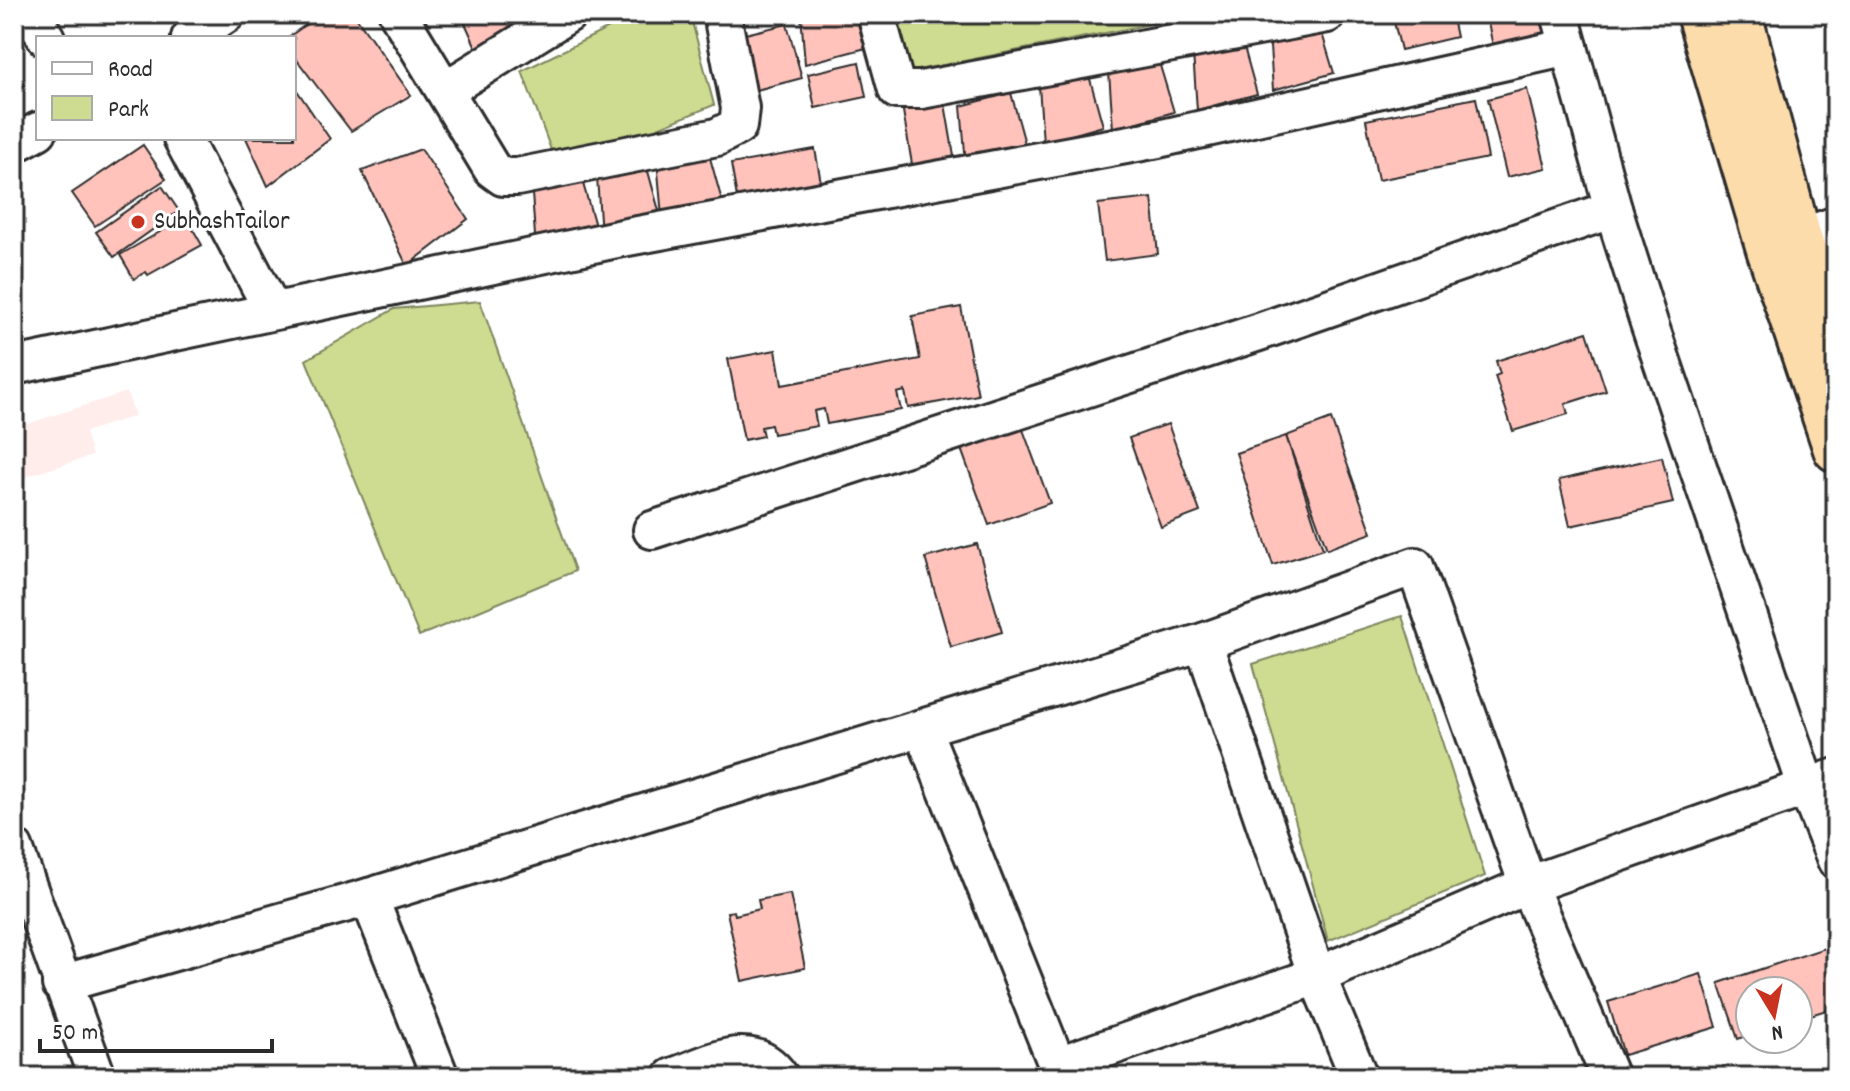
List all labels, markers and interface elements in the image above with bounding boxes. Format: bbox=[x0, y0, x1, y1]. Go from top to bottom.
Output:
legend bbox=[36, 36, 296, 140]
text: Road bbox=[108, 54, 153, 88]
text: Park bbox=[108, 94, 149, 128]
place label: SubhashTailor bbox=[154, 204, 290, 241]
marker: SubhashTailor bbox=[129, 213, 147, 231]
north arrow bbox=[1734, 975, 1814, 1055]
scale bar bbox=[40, 1003, 272, 1053]
text: N bbox=[1769, 1015, 1785, 1047]
text: 50 m bbox=[52, 1017, 98, 1051]

